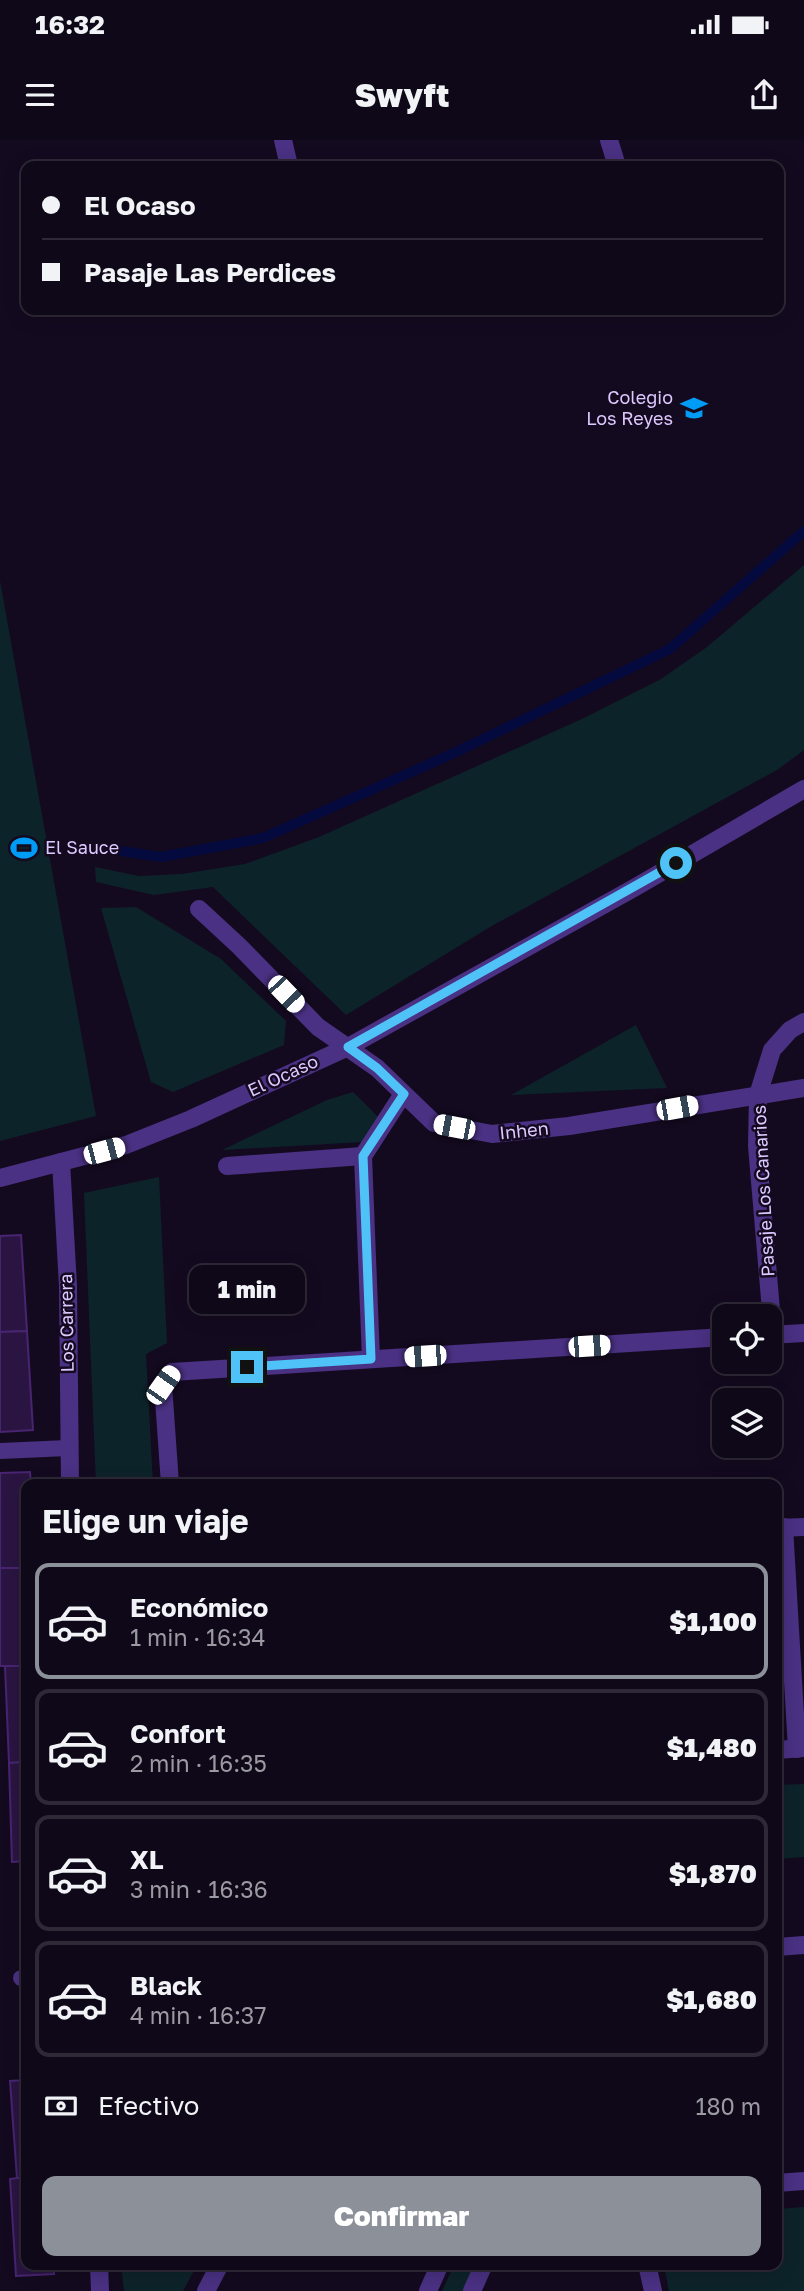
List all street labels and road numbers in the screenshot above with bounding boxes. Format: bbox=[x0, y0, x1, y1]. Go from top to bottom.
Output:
street label: El Ocaso bbox=[244, 1049, 321, 1101]
street label: Pasaje Los Canarios bbox=[748, 1105, 778, 1278]
street label: Inhen bbox=[498, 1116, 550, 1144]
street label: Los Carrera bbox=[54, 1274, 78, 1373]

